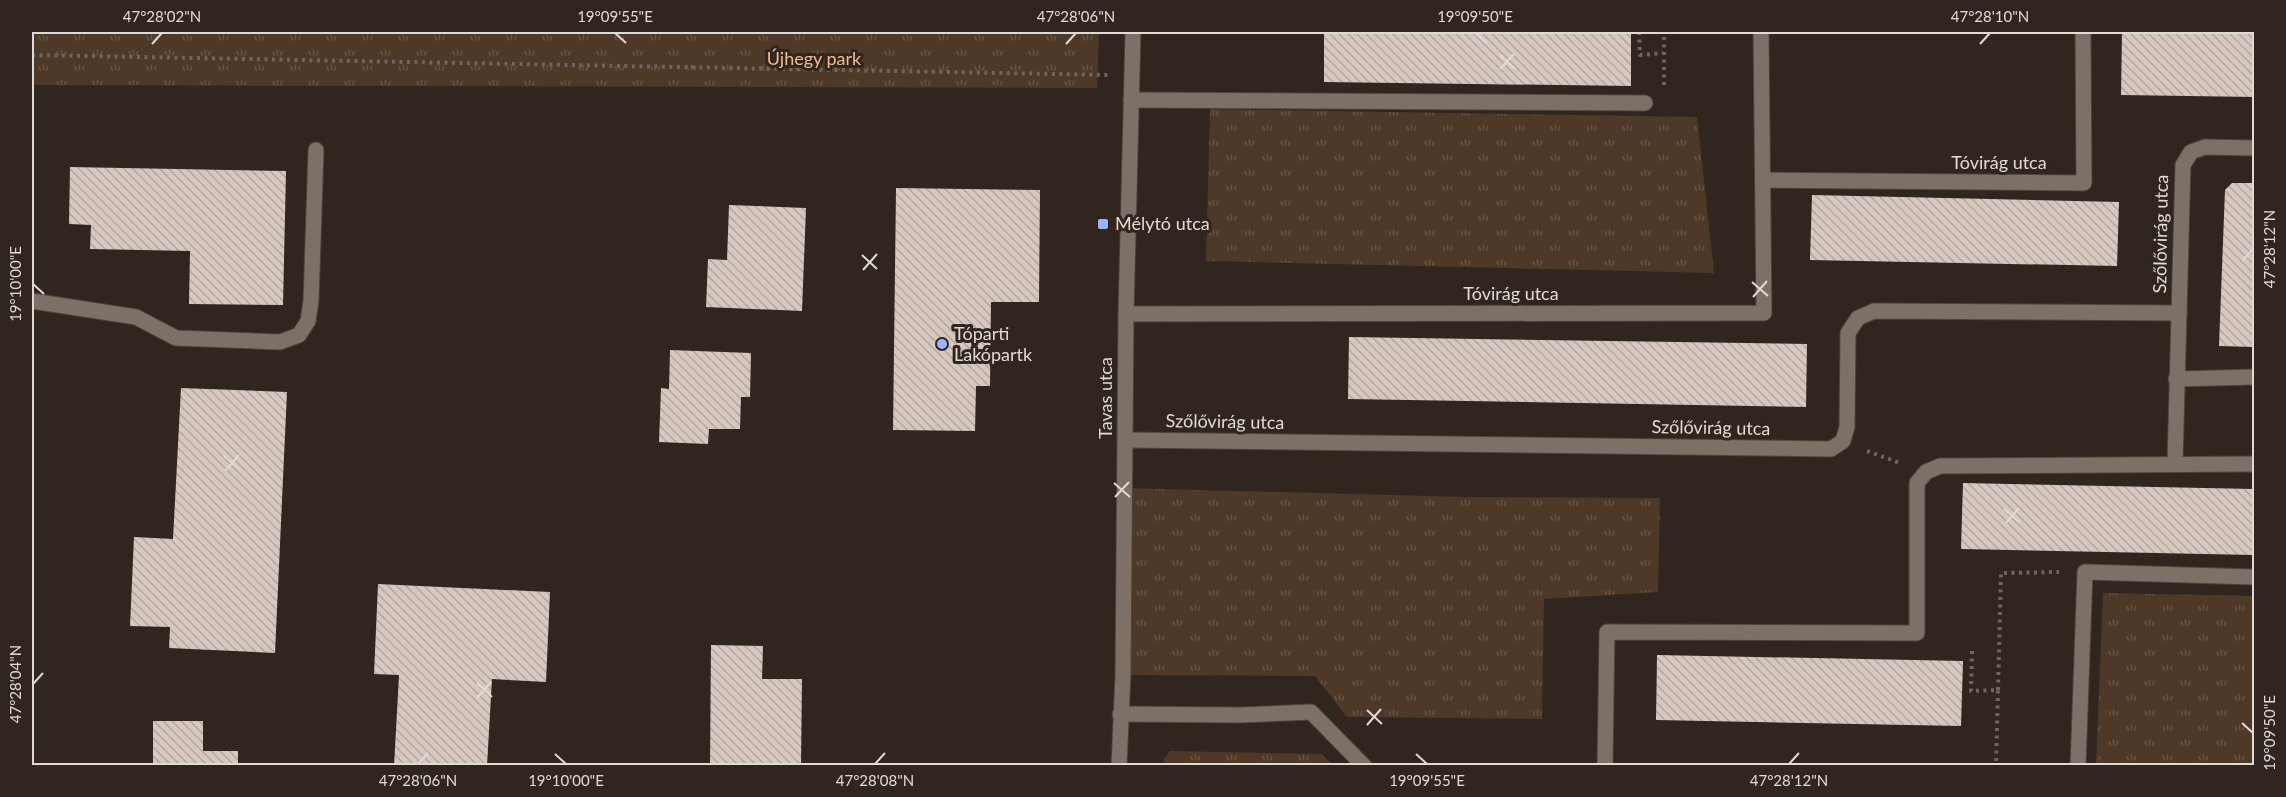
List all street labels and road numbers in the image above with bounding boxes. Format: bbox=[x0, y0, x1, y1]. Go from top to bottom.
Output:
street label: Tóvirág utca bbox=[1951, 151, 2047, 173]
street label: Szőlővirág utca bbox=[2148, 174, 2172, 294]
street label: Tóvirág utca bbox=[1463, 282, 1559, 304]
street label: Tavas utca bbox=[1094, 357, 1116, 439]
street label: Szőlővirág utca bbox=[1165, 409, 1285, 433]
street label: Szőlővirág utca bbox=[1651, 415, 1771, 439]

